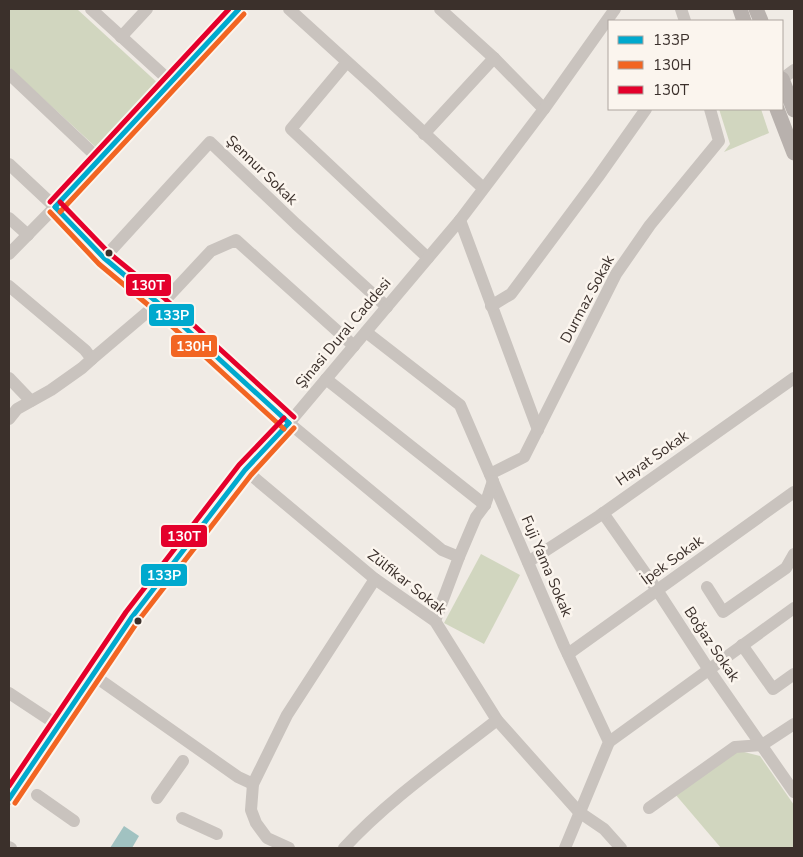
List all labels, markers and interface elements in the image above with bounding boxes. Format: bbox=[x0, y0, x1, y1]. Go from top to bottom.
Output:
legend bbox=[608, 20, 783, 110]
text: 133P bbox=[653, 30, 690, 50]
text: 130H bbox=[653, 55, 691, 75]
text: 130T bbox=[653, 80, 689, 100]
street label: Şennur Sokak bbox=[222, 131, 303, 210]
unlabelled marker bbox=[104, 248, 114, 258]
street label: Durmaz Sokak bbox=[555, 251, 619, 346]
line badge: 130T bbox=[125, 273, 172, 297]
street label: Şinasi Dural Caddesi bbox=[291, 273, 395, 393]
text: 130T bbox=[131, 276, 165, 295]
line badge: 133P bbox=[148, 303, 195, 327]
text: 133P bbox=[155, 306, 189, 325]
line badge: 130H bbox=[170, 334, 218, 358]
text: 130H bbox=[176, 337, 212, 356]
street label: Hayat Sokak bbox=[612, 425, 693, 490]
street label: Fuji Yama Sokak bbox=[517, 512, 578, 620]
line badge: 130T bbox=[160, 524, 208, 548]
text: 130T bbox=[167, 527, 201, 546]
street label: İpek Sokak bbox=[637, 530, 708, 589]
street label: Zülfikar Sokak bbox=[363, 545, 451, 619]
line badge: 133P bbox=[140, 563, 188, 587]
text: 133P bbox=[147, 566, 181, 585]
street label: Boğaz Sokak bbox=[680, 603, 745, 686]
unlabelled marker bbox=[133, 616, 143, 626]

